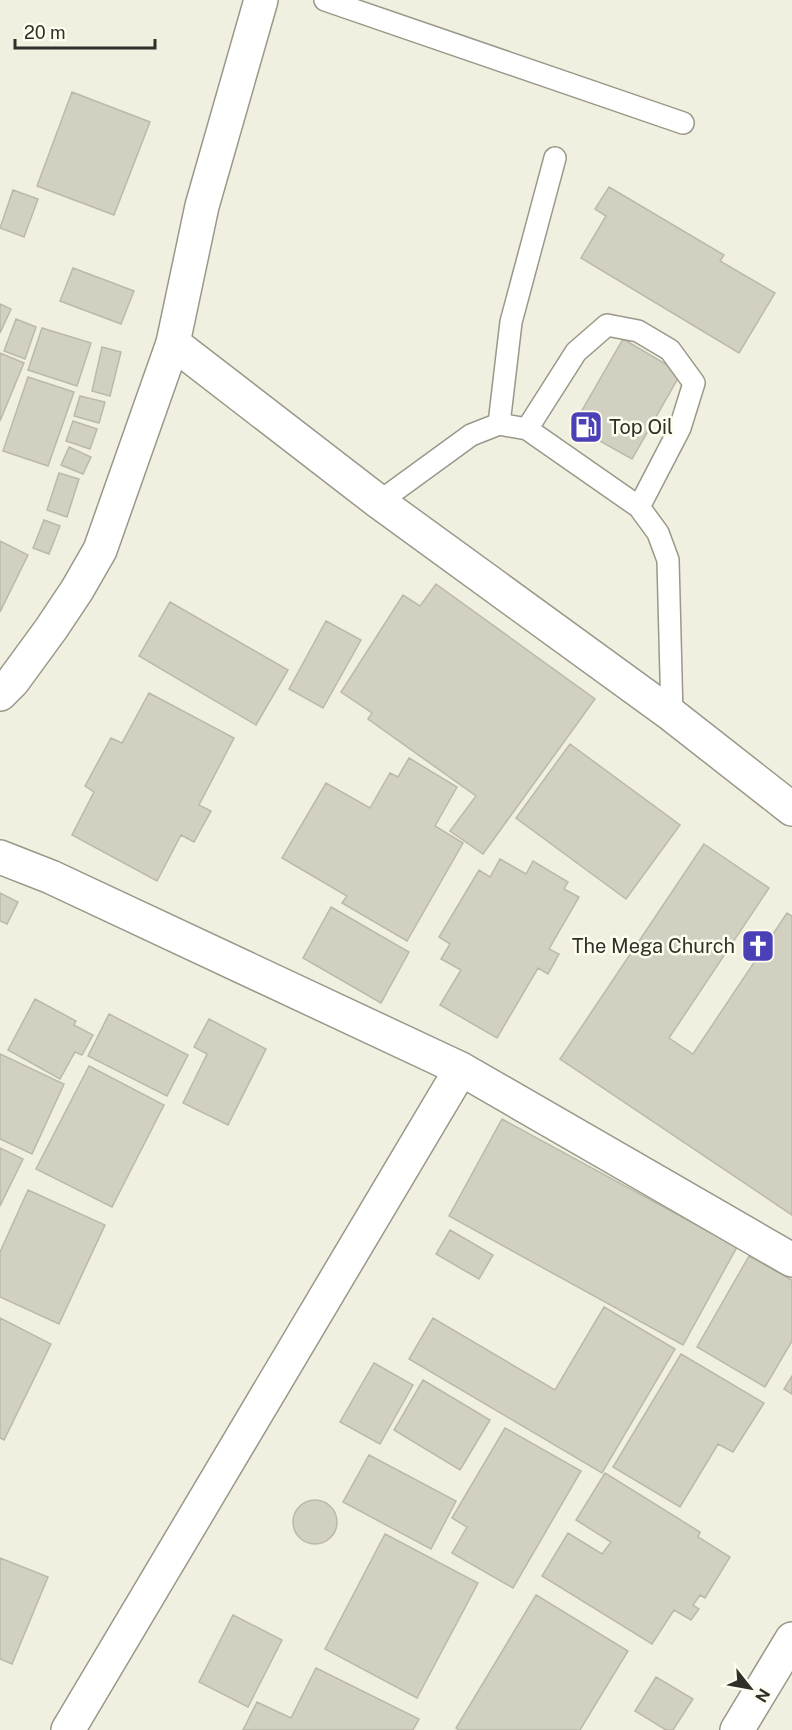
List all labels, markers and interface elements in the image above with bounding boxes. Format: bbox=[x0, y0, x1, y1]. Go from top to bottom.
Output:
scale bar bbox=[15, 12, 154, 50]
text: 20 m bbox=[24, 22, 66, 43]
fuel station icon: Top Oil bbox=[568, 409, 604, 445]
place label: Top Oil bbox=[609, 415, 673, 439]
church icon: The Mega Church bbox=[740, 928, 776, 964]
place label: The Mega Church bbox=[572, 934, 735, 958]
north arrow bbox=[720, 1658, 780, 1718]
text: N bbox=[751, 1685, 774, 1706]

